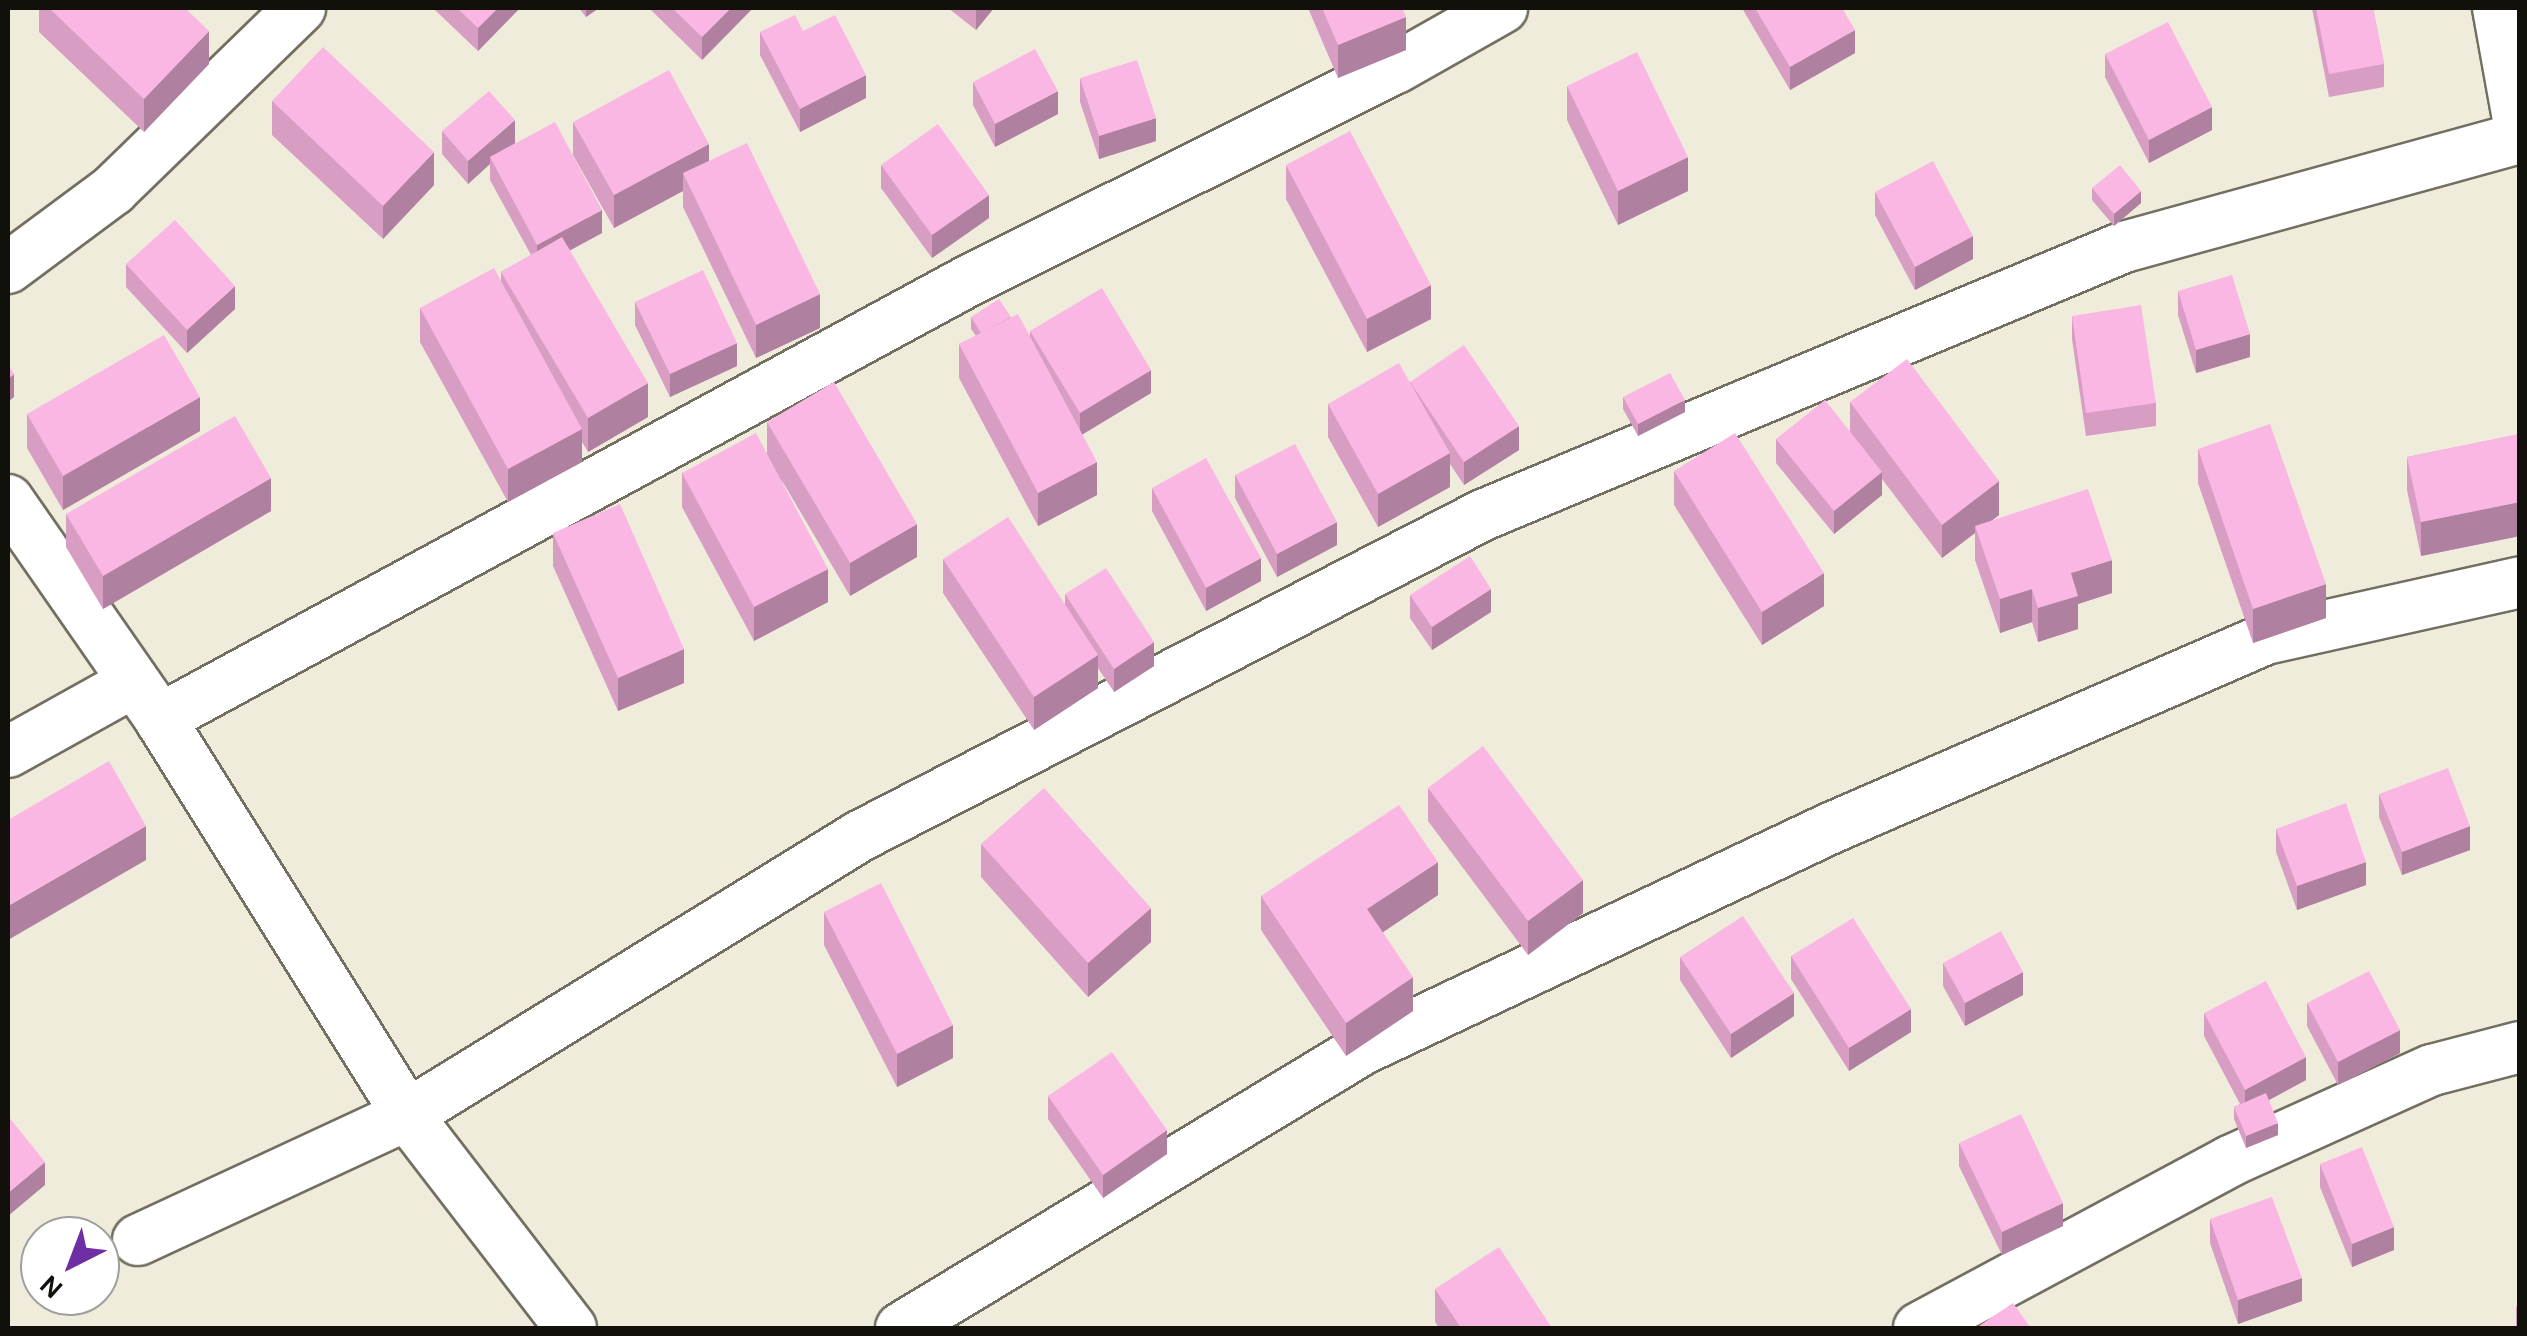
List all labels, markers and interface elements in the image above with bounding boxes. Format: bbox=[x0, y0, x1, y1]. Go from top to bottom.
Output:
north arrow bbox=[20, 1216, 120, 1316]
text: N bbox=[32, 1268, 69, 1306]

